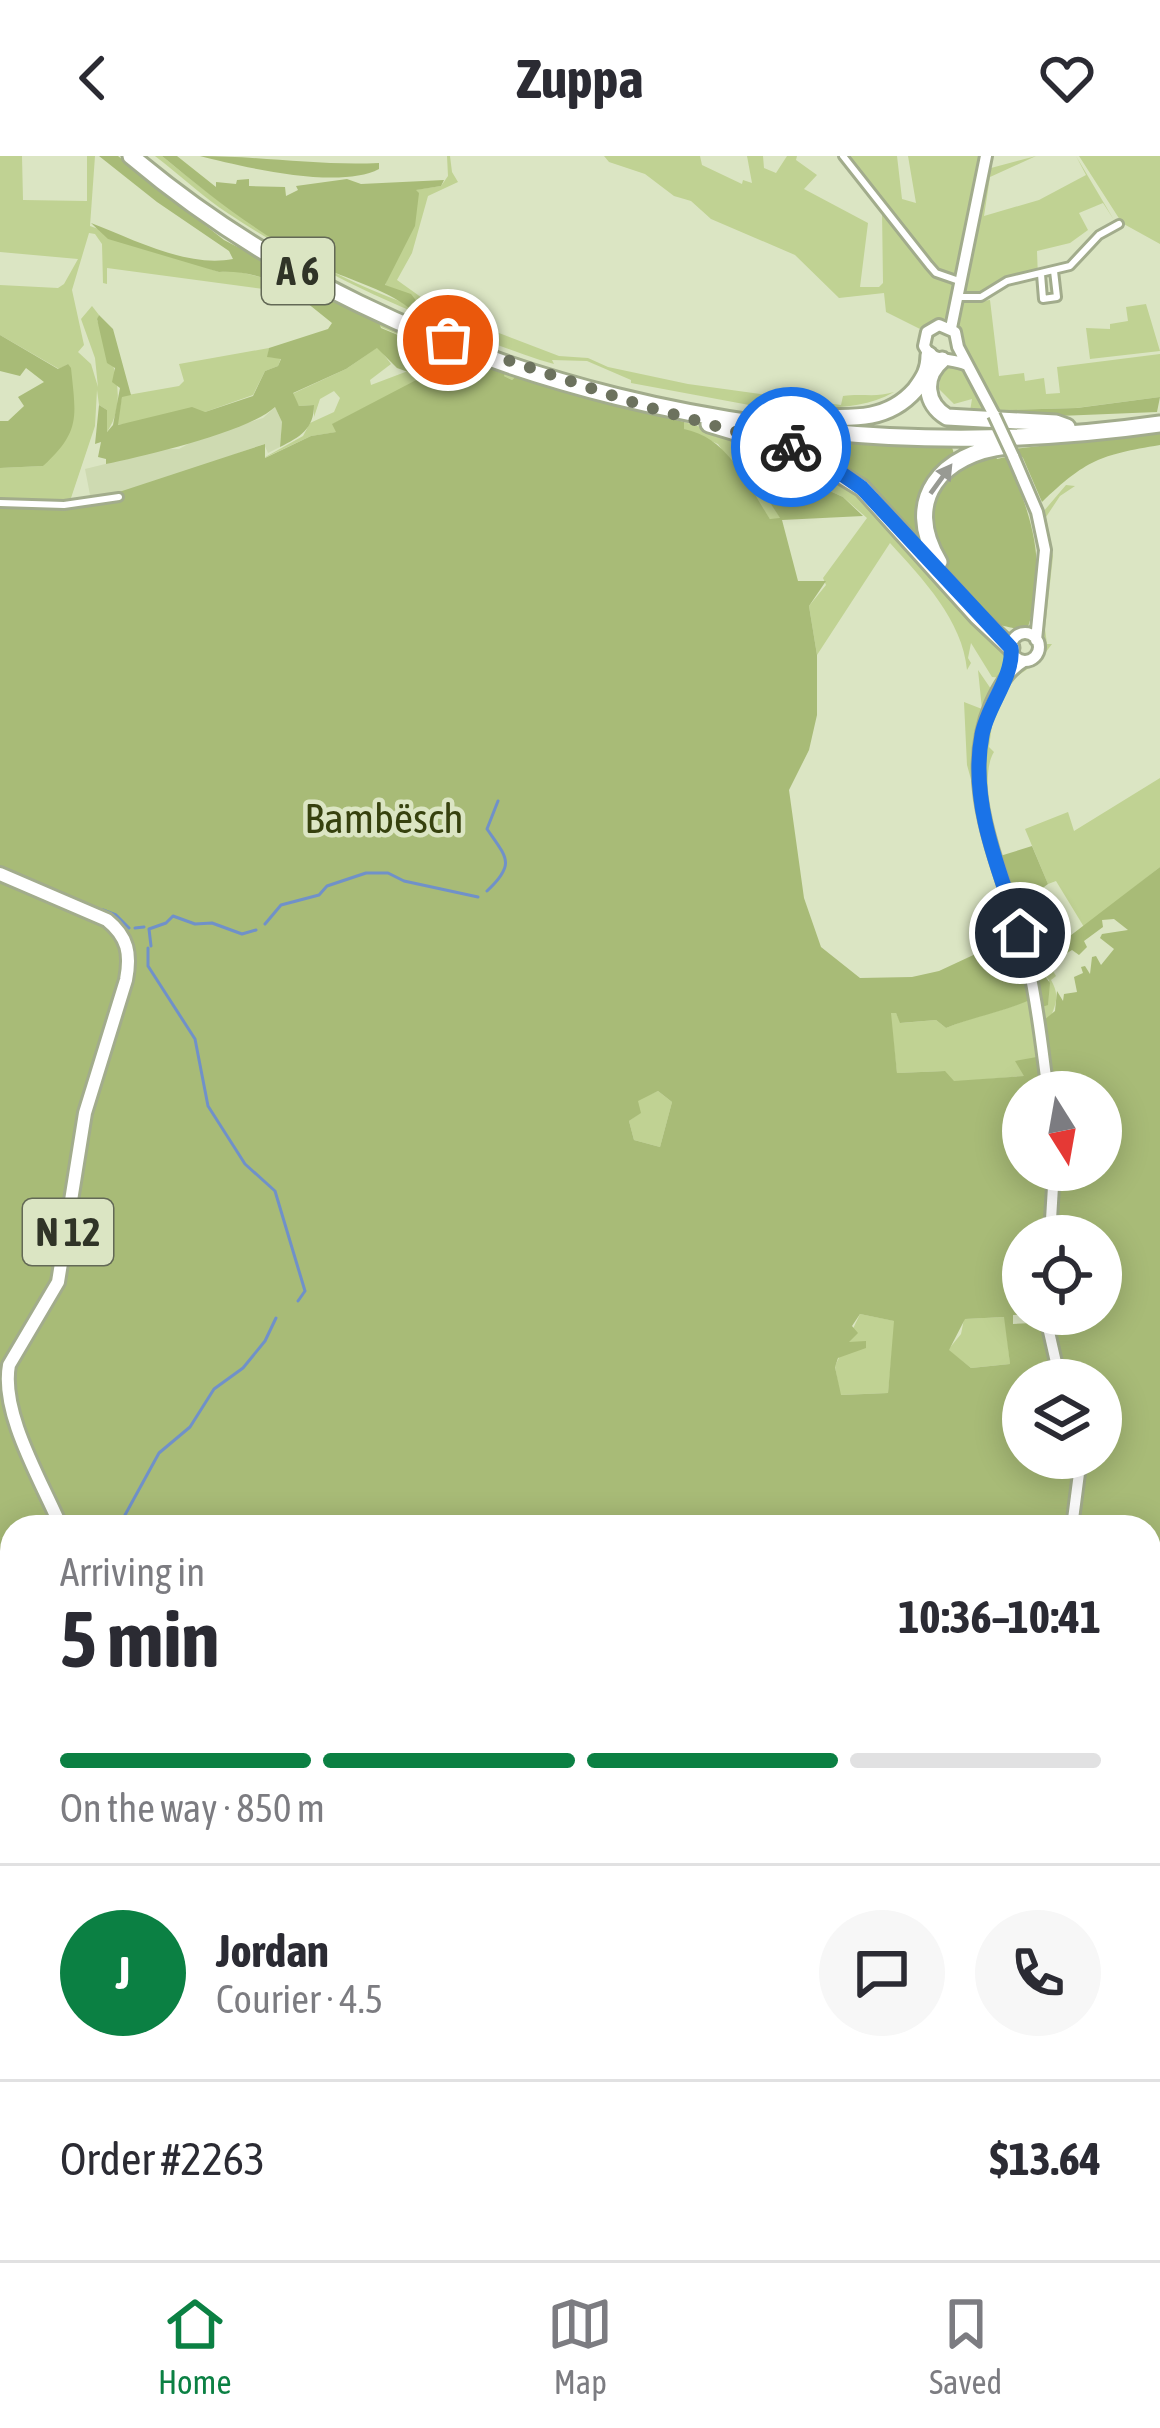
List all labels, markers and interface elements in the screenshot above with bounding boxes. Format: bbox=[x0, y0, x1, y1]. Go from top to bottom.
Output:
icon: back bbox=[60, 45, 126, 111]
icon: heart bbox=[1034, 45, 1100, 111]
text: Zuppa bbox=[517, 48, 643, 109]
road number: A 6 bbox=[262, 238, 334, 304]
pin bbox=[397, 289, 499, 391]
icon: bag bbox=[415, 307, 481, 373]
courier bbox=[731, 387, 851, 507]
icon: bike bbox=[758, 414, 824, 480]
one-way arrow bbox=[928, 464, 952, 495]
park label: Bambësch bbox=[304, 794, 464, 842]
pin bbox=[969, 882, 1071, 984]
icon: home bbox=[987, 900, 1053, 966]
north arrow bbox=[1002, 1071, 1122, 1191]
map controls bbox=[1002, 1071, 1122, 1479]
road number: N 12 bbox=[23, 1199, 113, 1265]
button: locate bbox=[1002, 1215, 1122, 1335]
button: layers bbox=[1002, 1359, 1122, 1479]
text: Arriving in bbox=[60, 1550, 205, 1594]
text: 10:36–10:41 bbox=[898, 1591, 1101, 1643]
text: 5 min bbox=[60, 1594, 219, 1684]
text: On the way · 850 m bbox=[60, 1786, 325, 1830]
button: chat bbox=[819, 1910, 945, 2036]
button: phone bbox=[975, 1910, 1101, 2036]
text: Jordan bbox=[216, 1925, 329, 1977]
text: J bbox=[116, 1947, 130, 1999]
text: Courier · 4.5 bbox=[216, 1977, 383, 2021]
text: Order #2263 bbox=[60, 2133, 265, 2185]
text: $13.64 bbox=[989, 2133, 1101, 2185]
tab: Home bbox=[158, 2291, 231, 2401]
tab: Map bbox=[547, 2291, 613, 2401]
tab: Saved bbox=[929, 2291, 1002, 2401]

